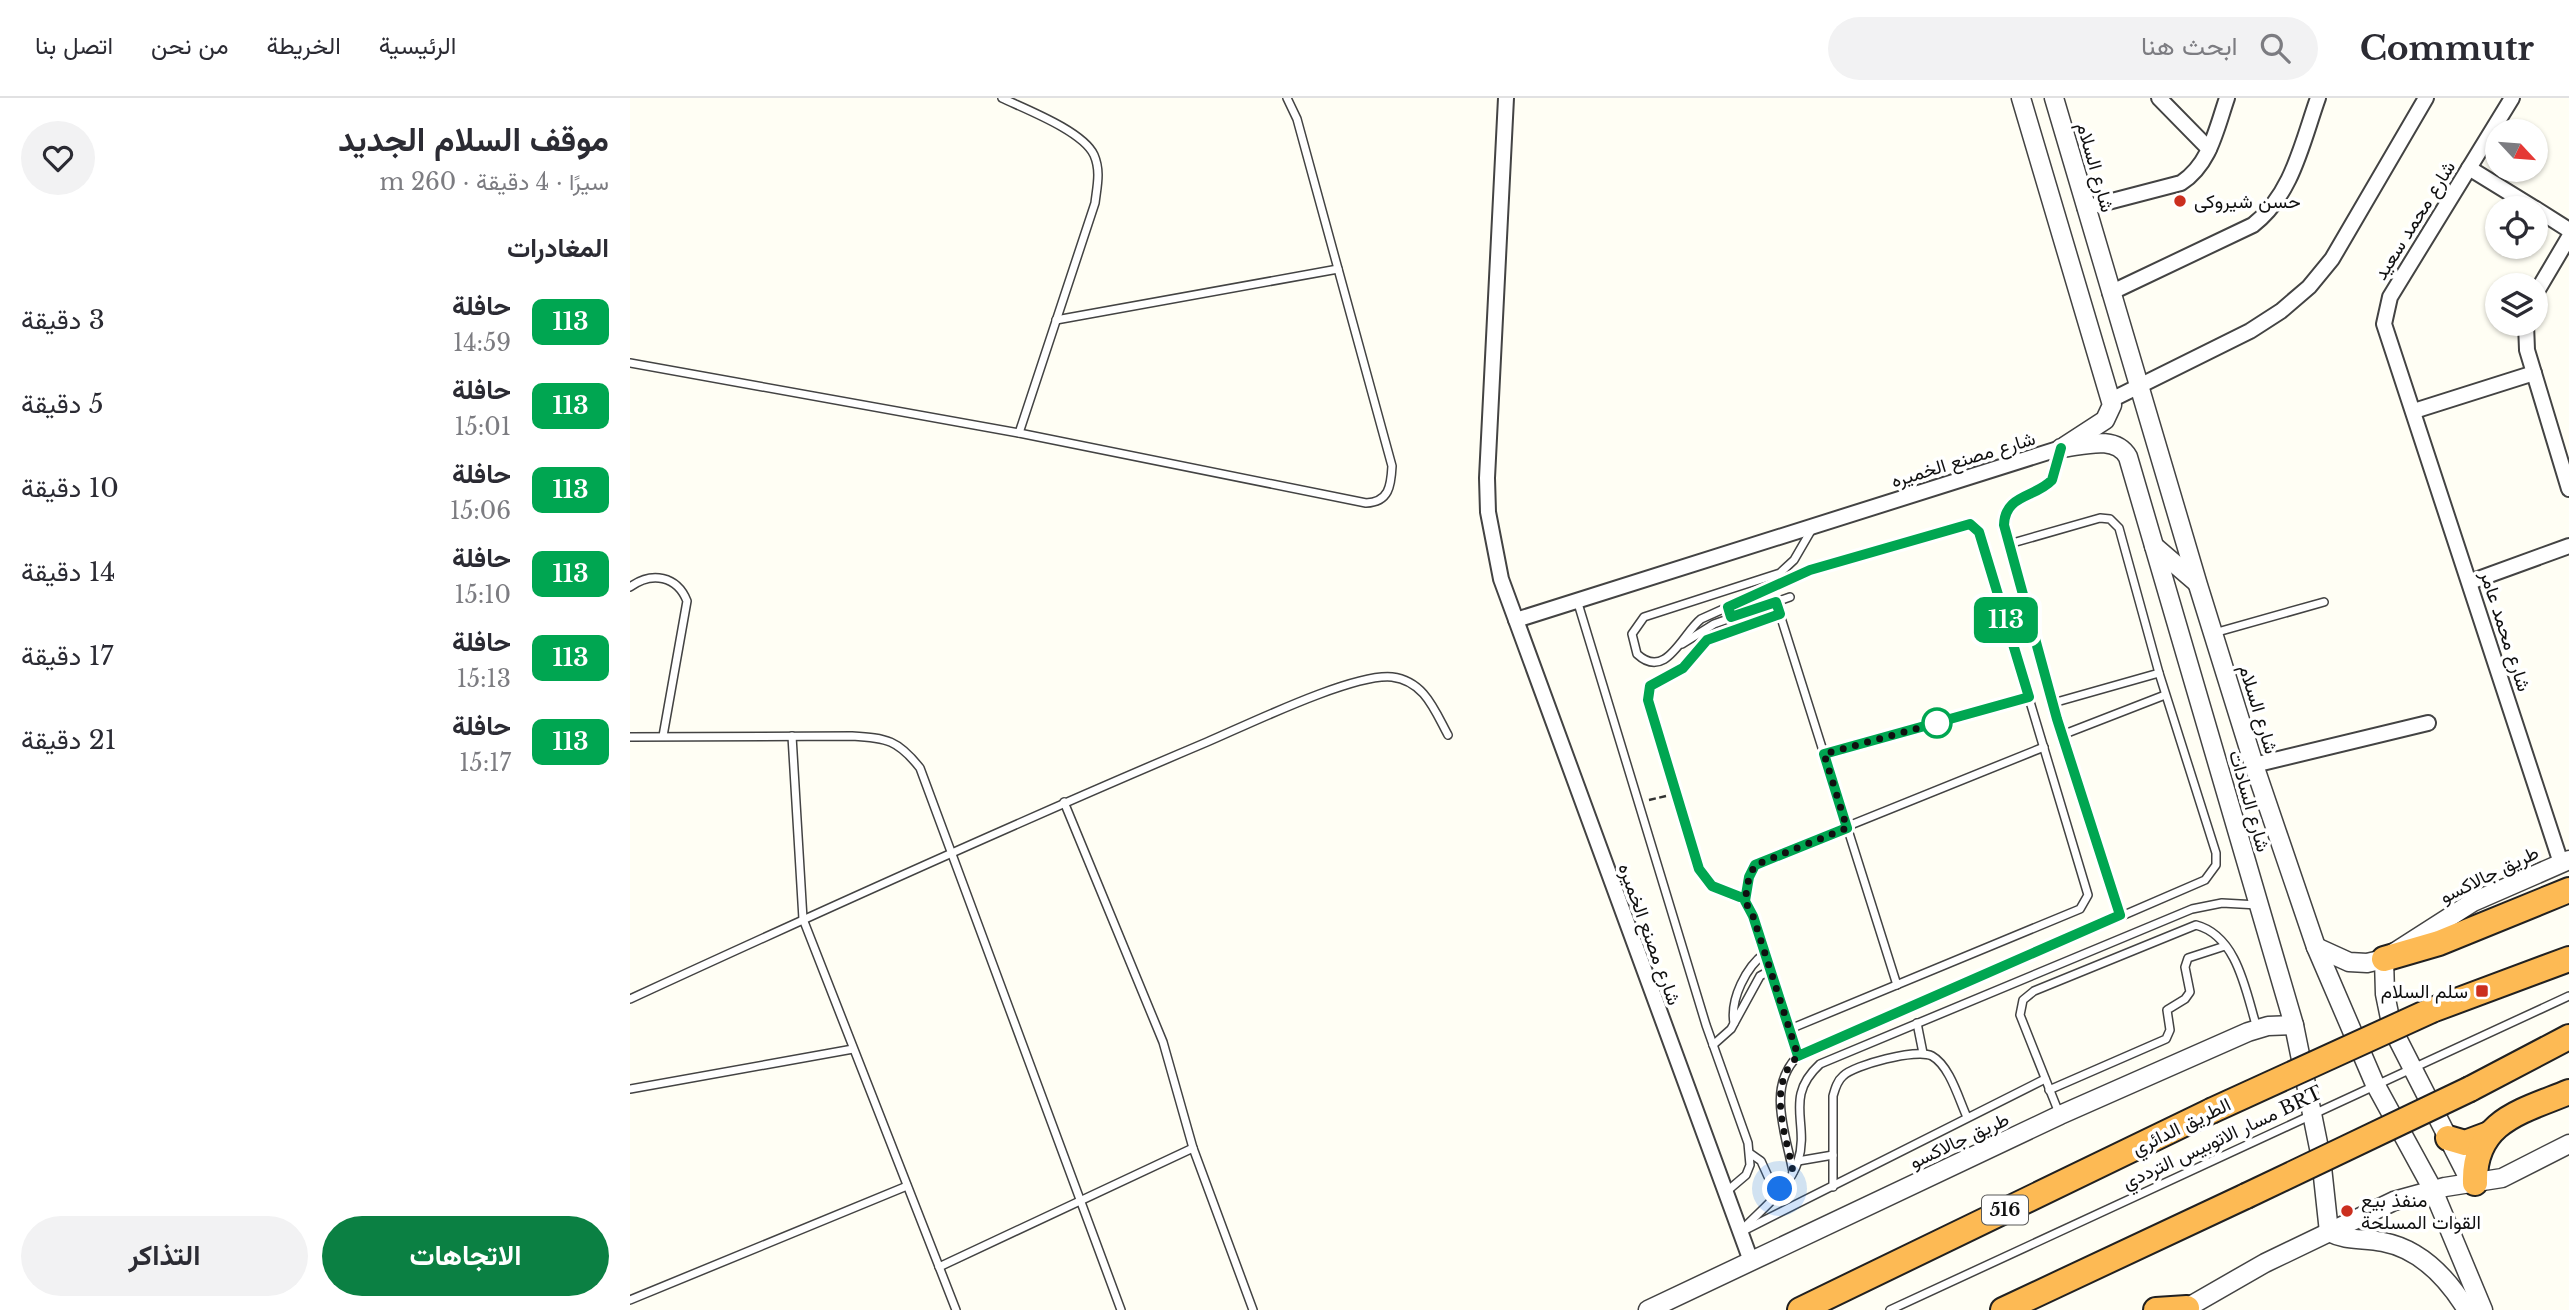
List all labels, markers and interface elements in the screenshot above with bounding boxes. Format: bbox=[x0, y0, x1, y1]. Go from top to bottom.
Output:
search box bbox=[1828, 17, 2318, 80]
text: Commutr bbox=[2360, 28, 2534, 69]
icon: search bbox=[2256, 29, 2294, 67]
text: ابحث هنا bbox=[2141, 30, 2238, 62]
text: اتصل بنا bbox=[35, 31, 113, 60]
text: من نحن bbox=[151, 31, 229, 60]
text: الخريطة bbox=[267, 31, 341, 60]
text: الرئيسية bbox=[379, 31, 456, 60]
text: موقف السلام الجديد bbox=[338, 119, 609, 160]
north arrow bbox=[2485, 119, 2548, 182]
map controls bbox=[2485, 119, 2548, 336]
street label: شارع السلام bbox=[2071, 120, 2119, 215]
button: heart bbox=[21, 121, 95, 195]
street label: شارع محمد سعيد bbox=[2369, 156, 2461, 285]
text: سيرًا · 4 دقيقة · 260 m bbox=[380, 168, 609, 196]
place label: حسن شيروكى bbox=[2194, 190, 2301, 213]
marker: حسن شيروكى bbox=[2172, 193, 2188, 209]
button: locate bbox=[2485, 196, 2548, 259]
text: المغادرات bbox=[507, 232, 609, 264]
button: layers bbox=[2485, 273, 2548, 336]
text: حافلة bbox=[452, 290, 511, 322]
text: 3 دقيقة bbox=[21, 304, 105, 336]
text: 113 bbox=[552, 307, 589, 336]
text: 14:59 bbox=[453, 329, 511, 357]
text: حافلة bbox=[452, 374, 511, 406]
text: 5 دقيقة bbox=[21, 388, 103, 420]
text: 113 bbox=[552, 391, 589, 420]
text: 15:01 bbox=[454, 413, 511, 441]
street label: شارع مصنع الخميره bbox=[1888, 427, 2039, 494]
text: حافلة bbox=[452, 458, 511, 490]
text: 10 دقيقة bbox=[21, 472, 119, 504]
text: 113 bbox=[552, 475, 589, 504]
text: 15:06 bbox=[450, 497, 511, 525]
text: حافلة bbox=[452, 542, 511, 574]
text: 14 دقيقة bbox=[21, 556, 115, 588]
text: 113 bbox=[552, 559, 589, 588]
street label: شارع محمد عامر bbox=[2474, 567, 2536, 695]
text: 15:10 bbox=[454, 581, 511, 609]
line badge: 113 bbox=[1966, 597, 2046, 643]
text: 113 bbox=[1988, 605, 2024, 634]
text: حافلة bbox=[452, 626, 511, 658]
text: 17 دقيقة bbox=[21, 640, 113, 672]
text: 113 bbox=[552, 643, 589, 672]
street label: شارع السلام bbox=[2233, 662, 2283, 757]
text: 15:13 bbox=[457, 665, 511, 693]
unlabelled marker bbox=[1922, 708, 1952, 738]
text: حافلة bbox=[452, 710, 511, 742]
text: 21 دقيقة bbox=[21, 724, 116, 756]
text: 113 bbox=[552, 727, 589, 756]
street label: شارع السادات bbox=[2223, 748, 2275, 855]
text: 15:17 bbox=[459, 749, 511, 777]
street label: طريق جالاكسو bbox=[2436, 841, 2542, 908]
street label: شارع مصنع الخميره bbox=[1611, 860, 1686, 1009]
place label: سلم السلام bbox=[2381, 980, 2468, 1004]
marker: سلم السلام bbox=[2474, 983, 2490, 999]
street label: مسار الاتوبيس الترددي BRT bbox=[2119, 1081, 2327, 1198]
street label: الطريق الدائري bbox=[2128, 1093, 2236, 1164]
street label: طريق جالاكسو bbox=[1906, 1107, 2013, 1174]
your location bbox=[1762, 1171, 1797, 1206]
place label: منفذ بيع القوات المسلحة bbox=[2361, 1189, 2481, 1234]
road number: 516 bbox=[1982, 1196, 2028, 1224]
marker: منفذ بيع القوات المسلحة bbox=[2339, 1203, 2355, 1219]
button: التذاكر bbox=[21, 1216, 308, 1296]
button: الاتجاهات bbox=[322, 1216, 609, 1296]

